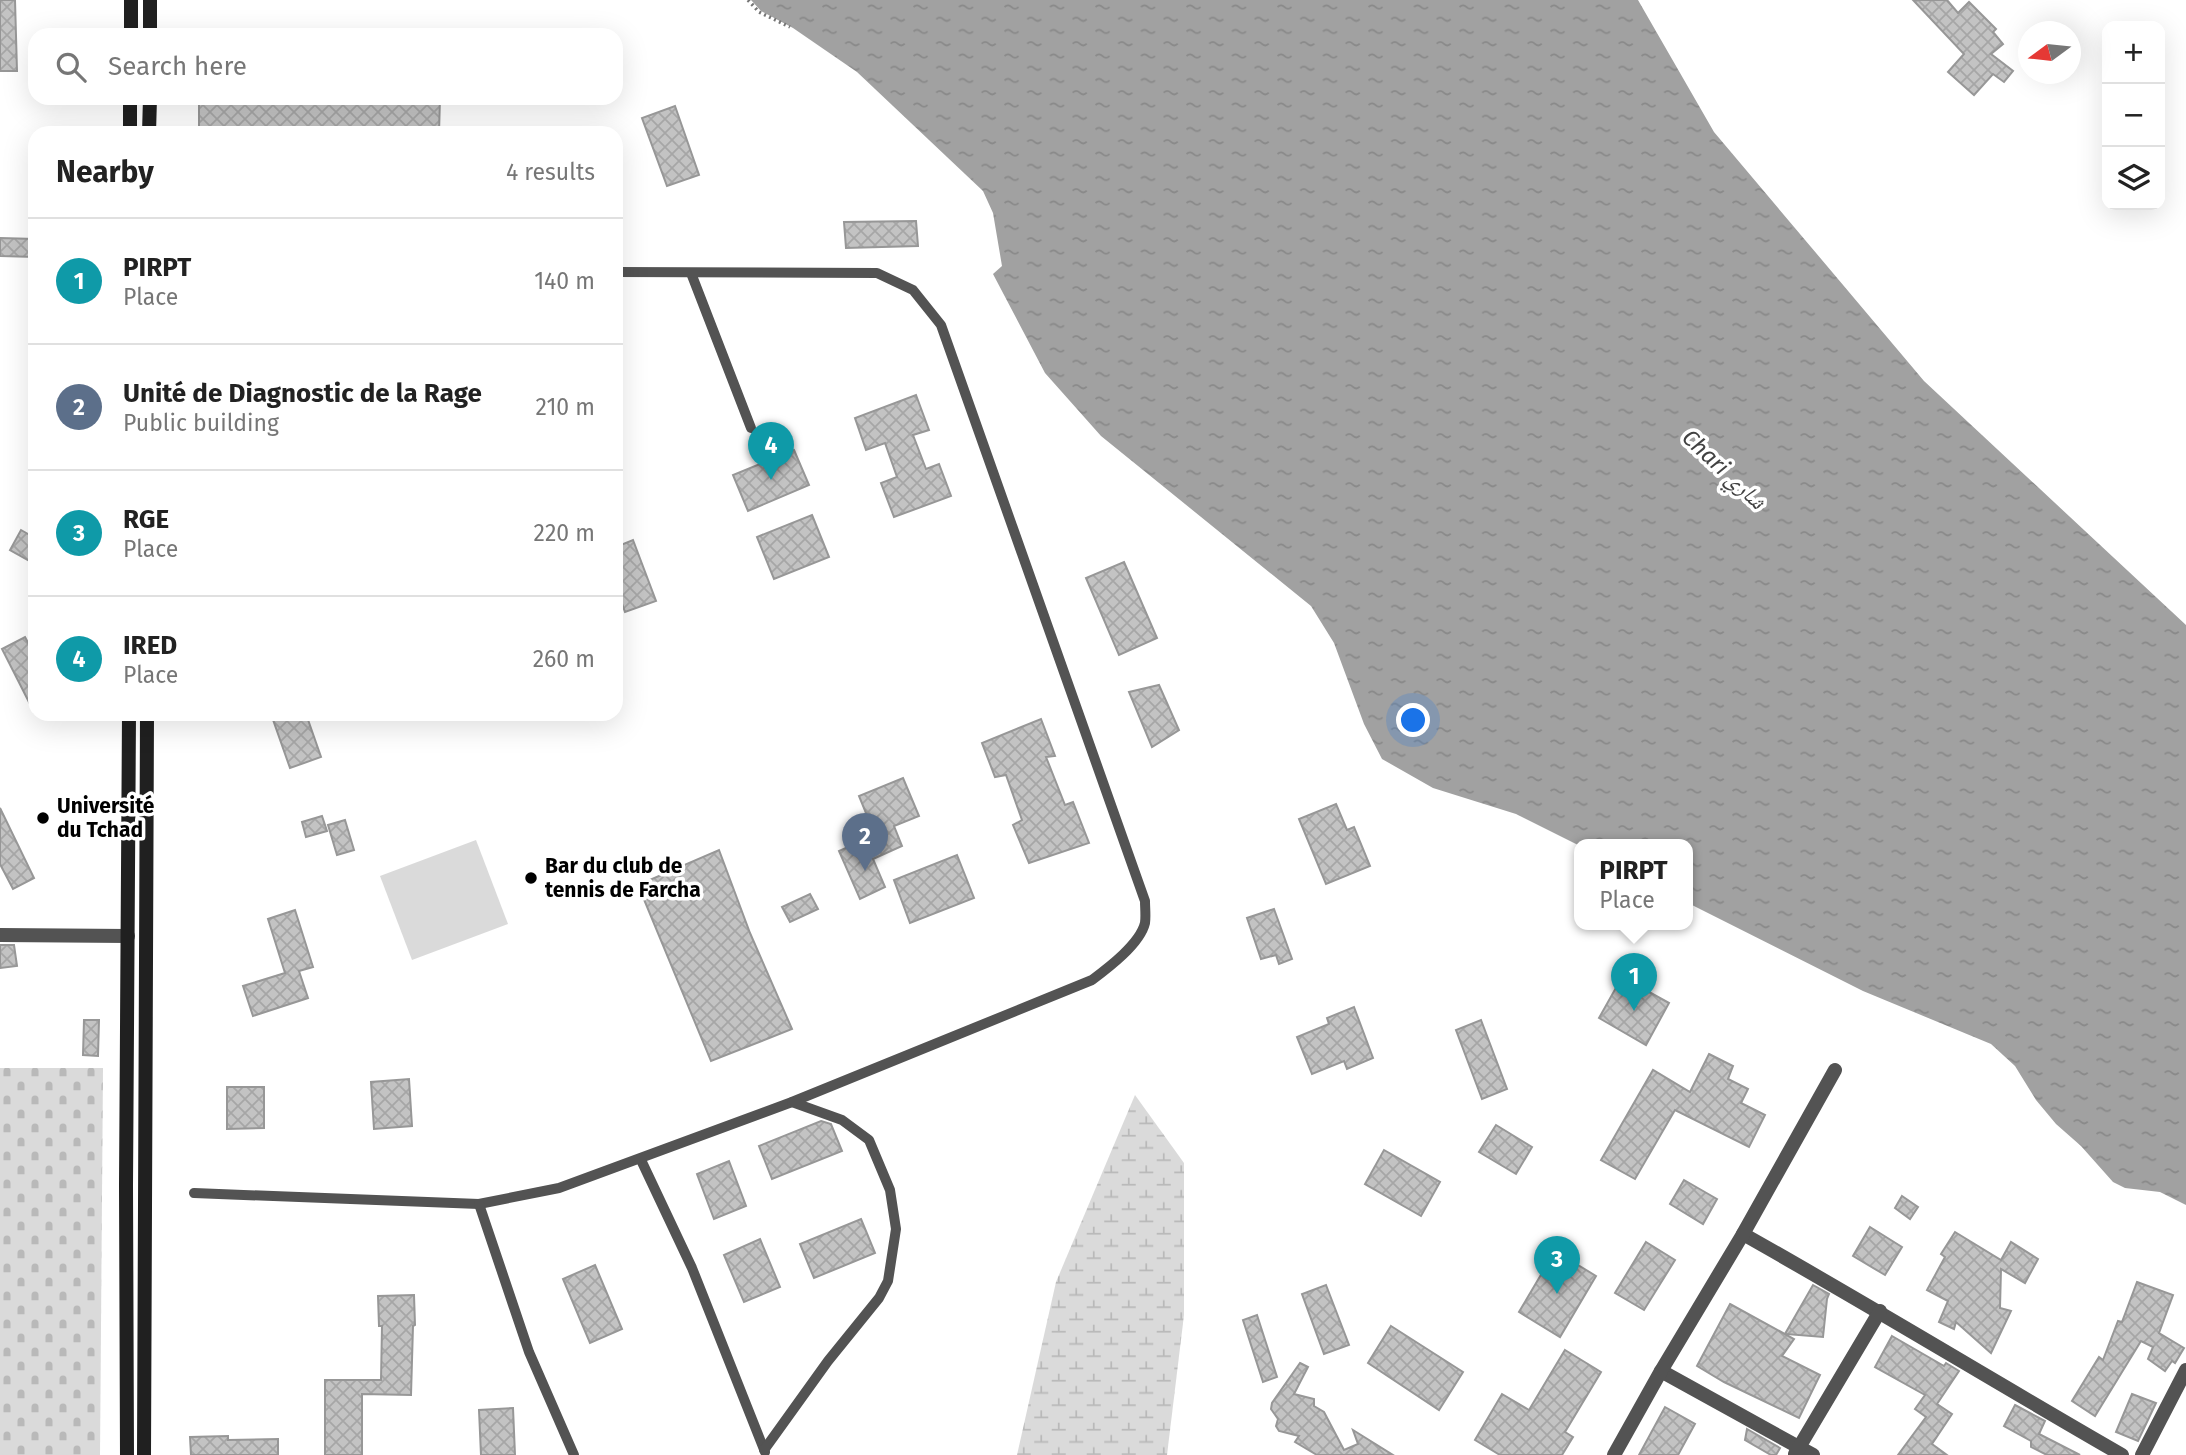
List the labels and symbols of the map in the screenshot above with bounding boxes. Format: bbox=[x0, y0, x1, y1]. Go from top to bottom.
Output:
north arrow bbox=[2018, 21, 2081, 84]
pin: 4 bbox=[748, 422, 794, 480]
water label: Chari شاري bbox=[1673, 423, 1773, 519]
your location bbox=[1396, 703, 1430, 737]
place label: Université du Tchad bbox=[57, 793, 155, 843]
marker: Université du Tchad bbox=[35, 810, 51, 826]
pin: 2 bbox=[842, 813, 888, 871]
place label: Bar du club de tennis de Farcha bbox=[545, 853, 701, 903]
marker: Bar du club de tennis de Farcha bbox=[523, 870, 539, 886]
pin: 1 bbox=[1611, 953, 1657, 1011]
pin: 3 bbox=[1534, 1236, 1580, 1294]

